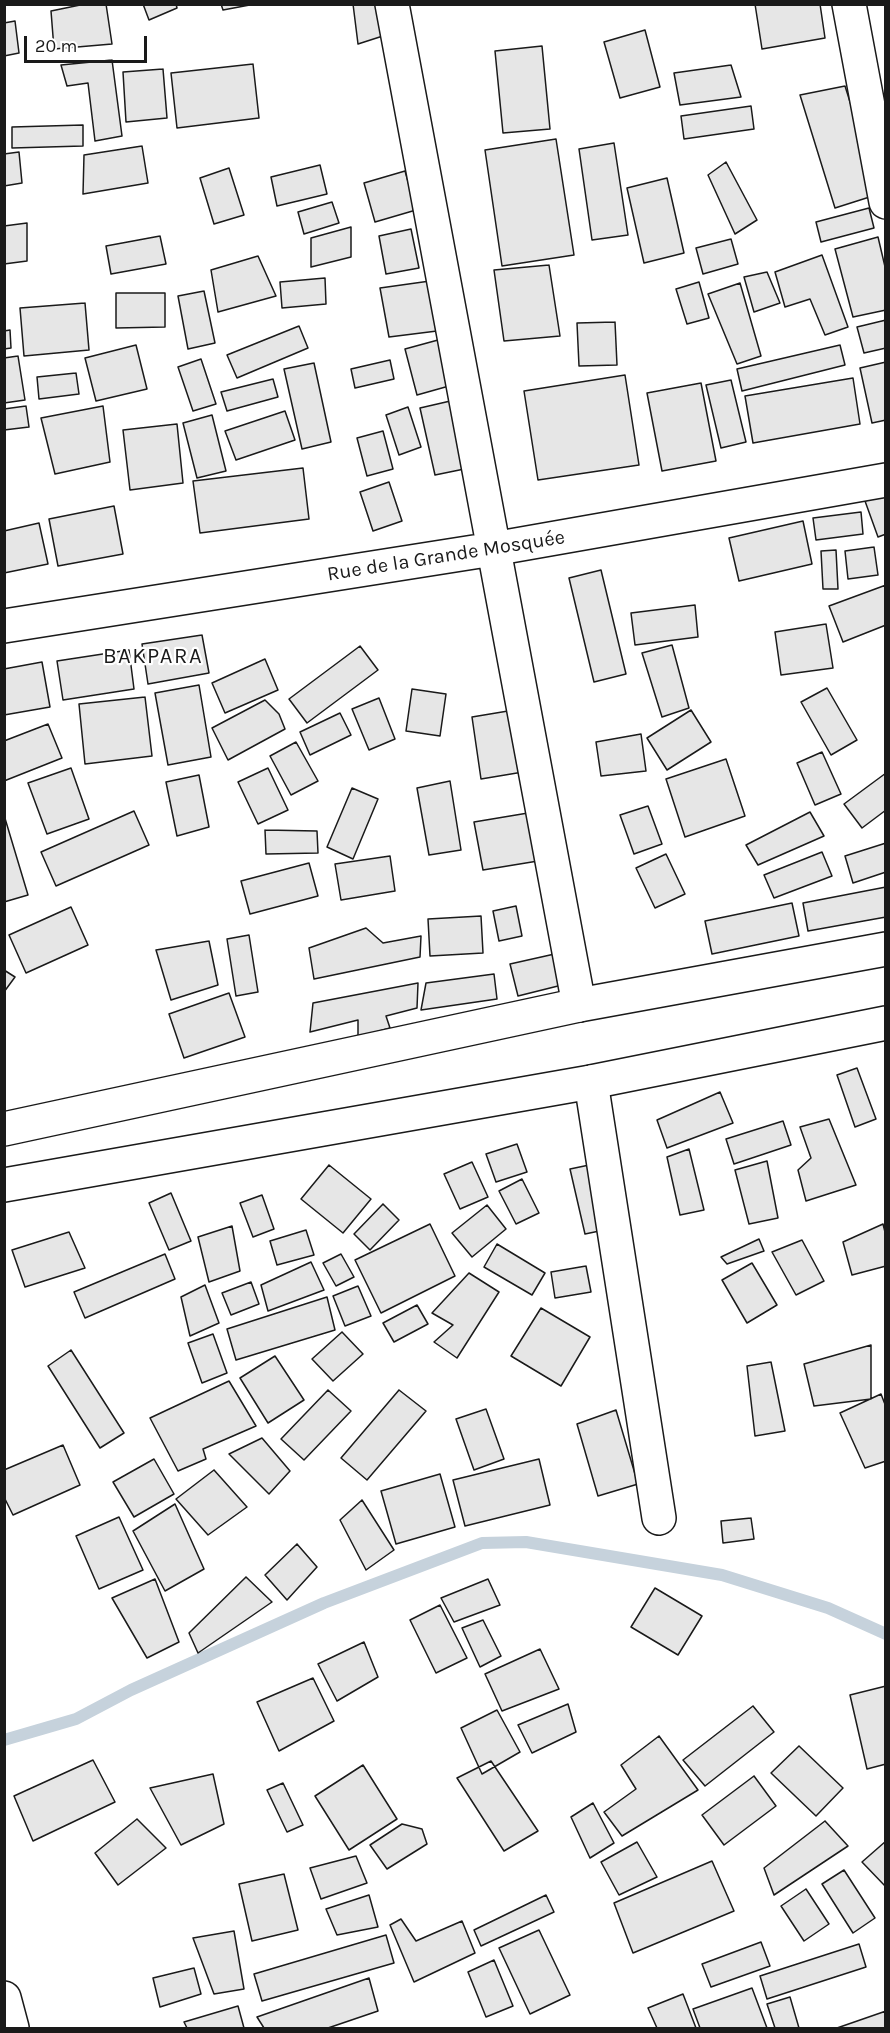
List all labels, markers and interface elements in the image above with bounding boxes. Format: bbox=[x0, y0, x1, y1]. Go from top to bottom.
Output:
scale bar bbox=[27, 24, 150, 62]
text: 20 m bbox=[35, 35, 77, 57]
street label: Rue de la Grande Mosquée bbox=[325, 525, 567, 587]
district label: BAKPARA bbox=[103, 644, 203, 670]

